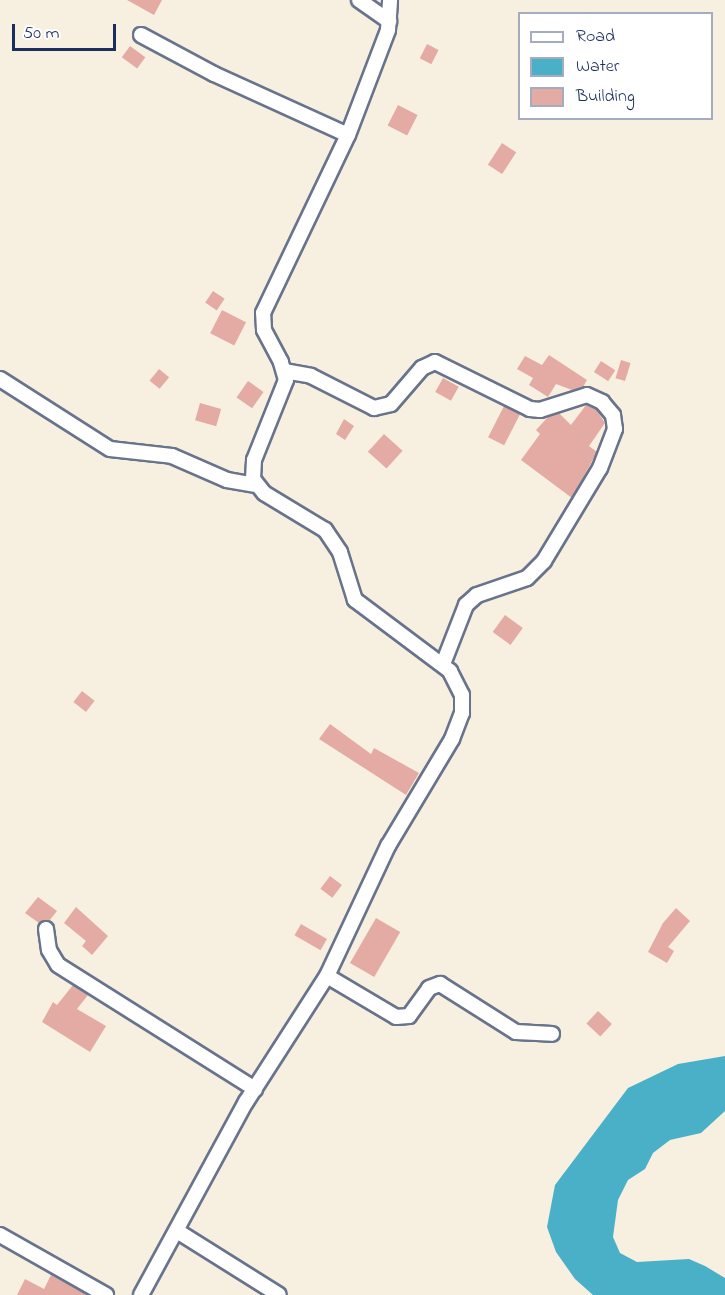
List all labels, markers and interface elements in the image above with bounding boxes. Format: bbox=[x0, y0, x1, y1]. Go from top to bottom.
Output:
scale bar bbox=[15, 12, 118, 50]
legend bbox=[518, 12, 713, 120]
text: 50 m bbox=[23, 21, 60, 47]
text: Road bbox=[576, 24, 615, 50]
text: Water bbox=[576, 54, 619, 80]
text: Building bbox=[576, 84, 635, 110]

